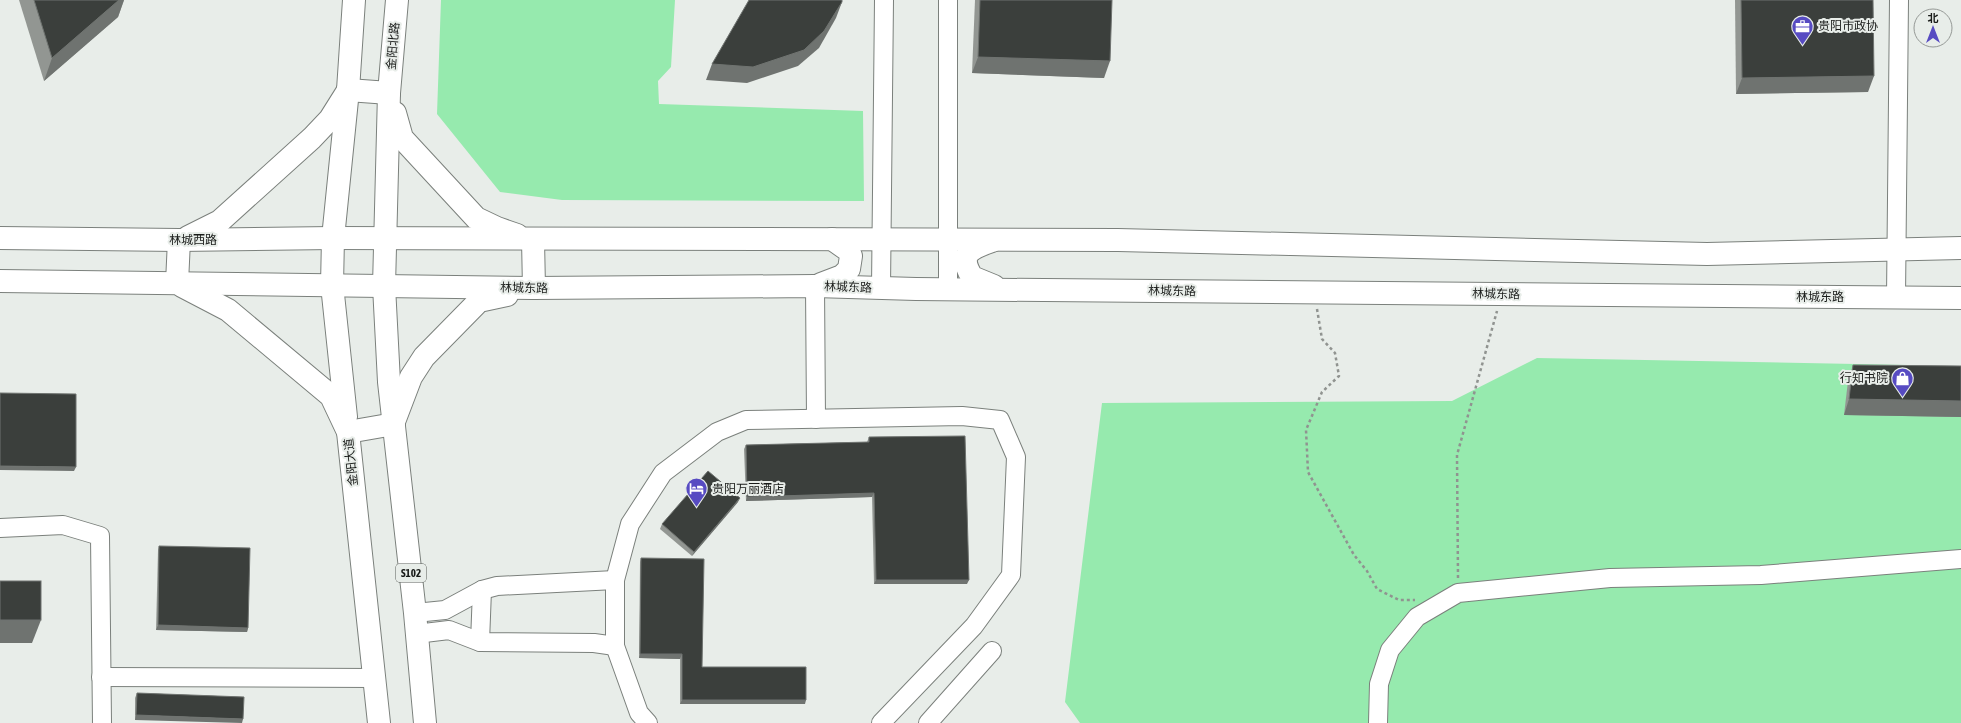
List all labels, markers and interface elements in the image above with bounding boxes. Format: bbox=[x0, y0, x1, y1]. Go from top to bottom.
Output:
north arrow bbox=[1913, 8, 1953, 48]
text: 北 bbox=[1928, 12, 1939, 24]
office icon: 贵阳市政协 bbox=[1789, 13, 1815, 46]
place label: 贵阳市政协 bbox=[1818, 19, 1878, 33]
street label: 金阳北路 bbox=[384, 21, 402, 71]
street label: 林城西路 bbox=[169, 233, 217, 247]
street label: 林城东路 bbox=[824, 279, 872, 295]
street label: 林城东路 bbox=[500, 281, 548, 295]
street label: 林城东路 bbox=[1148, 284, 1196, 298]
street label: 林城东路 bbox=[1472, 287, 1520, 301]
street label: 林城东路 bbox=[1796, 290, 1844, 304]
shop icon: 行知书院 bbox=[1890, 365, 1916, 398]
place label: 行知书院 bbox=[1840, 371, 1888, 385]
street label: 金阳大道 bbox=[342, 437, 360, 487]
hotel icon: 贵阳万丽酒店 bbox=[683, 476, 709, 509]
place label: 贵阳万丽酒店 bbox=[712, 482, 784, 496]
road number: S102 bbox=[396, 564, 426, 582]

